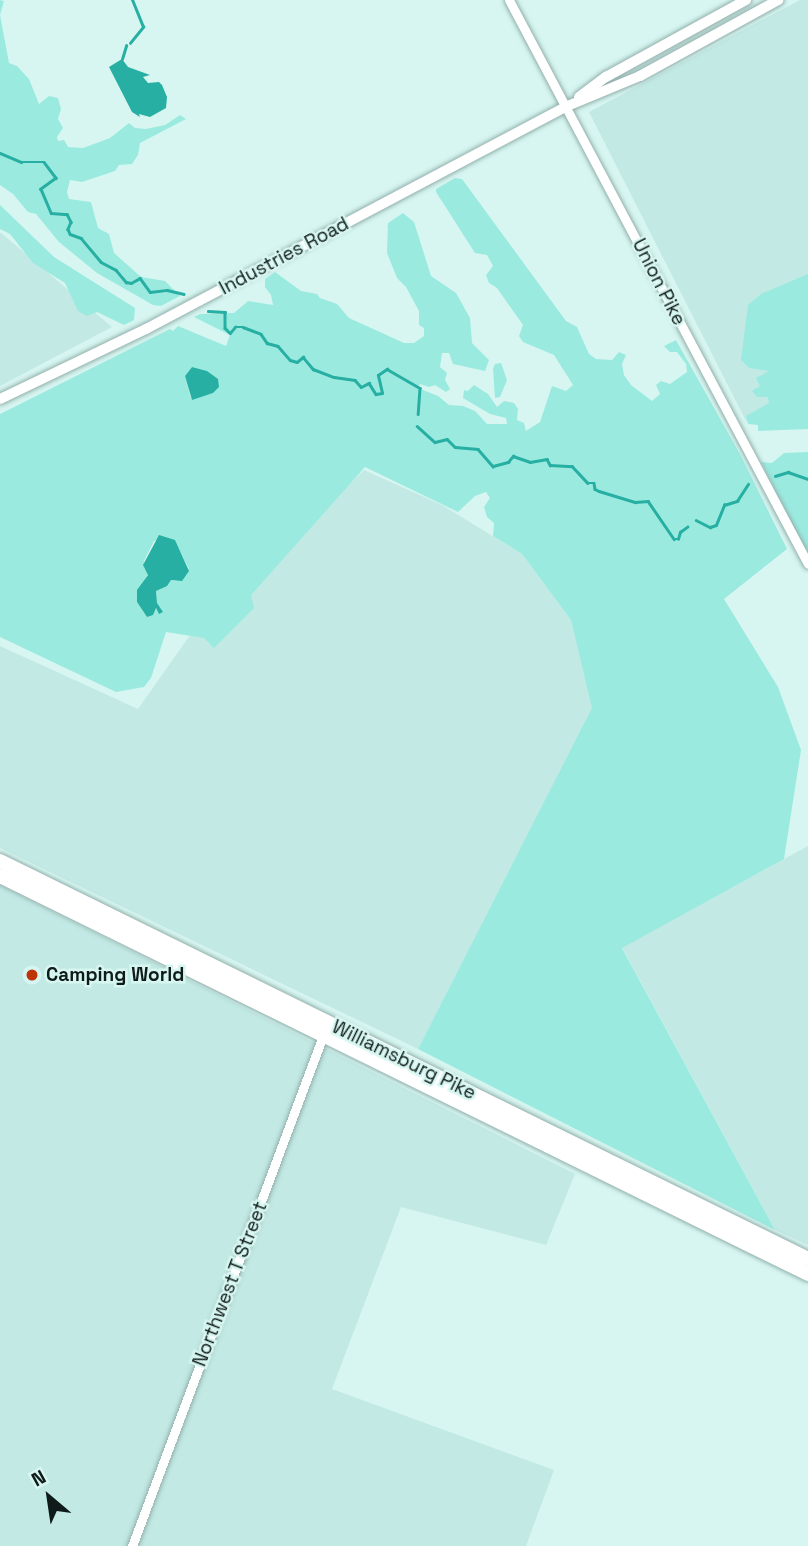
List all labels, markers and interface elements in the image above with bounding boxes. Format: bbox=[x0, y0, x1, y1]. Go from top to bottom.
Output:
street label: Industries Road bbox=[215, 212, 353, 300]
street label: Union Pike bbox=[627, 235, 691, 329]
place label: Camping World bbox=[46, 964, 185, 986]
marker: Camping World bbox=[24, 967, 40, 983]
street label: Williamsburg Pike bbox=[328, 1015, 480, 1105]
street label: Northwest T Street bbox=[188, 1198, 272, 1370]
north arrow bbox=[14, 1462, 84, 1532]
text: N bbox=[27, 1464, 50, 1492]

